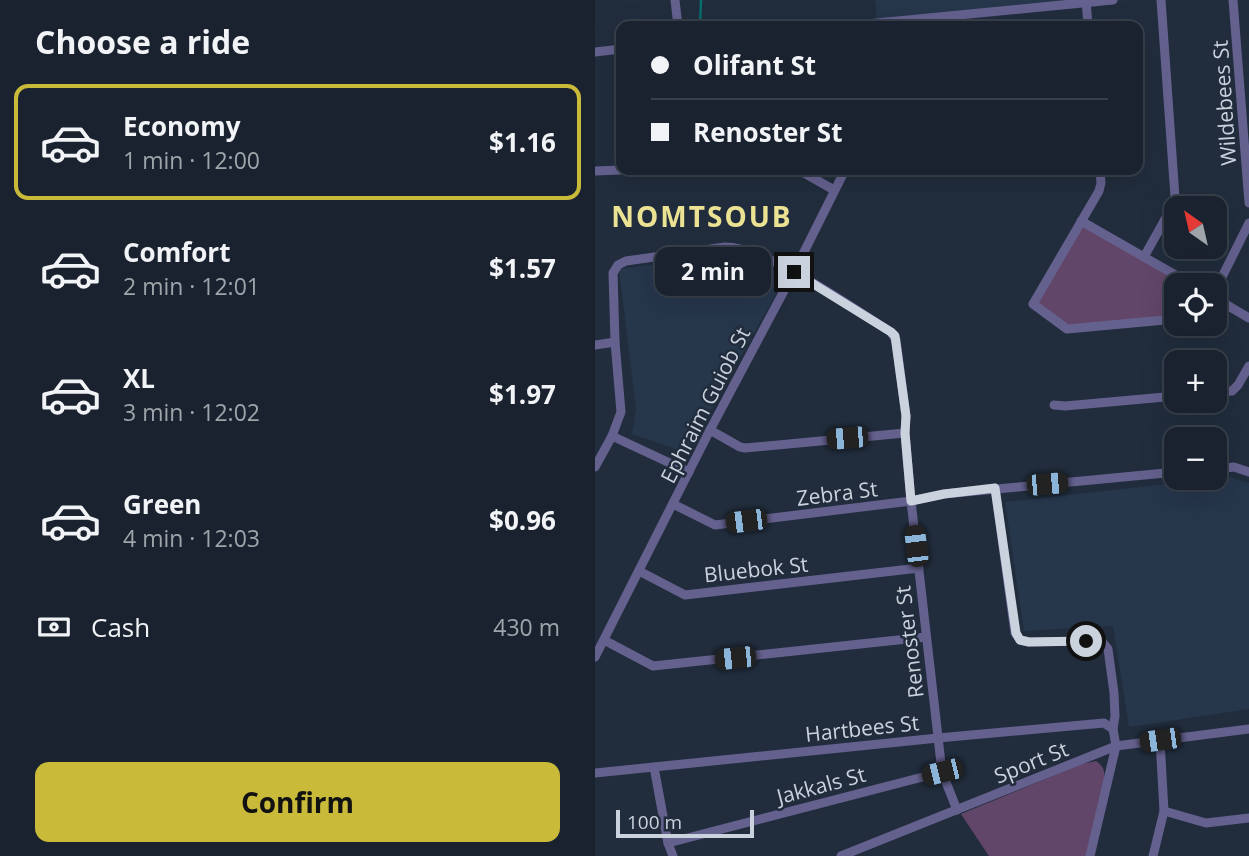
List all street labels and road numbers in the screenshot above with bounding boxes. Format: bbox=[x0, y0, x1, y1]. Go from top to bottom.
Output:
street label: Wildebees St bbox=[1206, 39, 1242, 167]
street label: Ephraim Guiob St bbox=[654, 322, 756, 488]
street label: Zebra St bbox=[795, 474, 879, 512]
street label: Bluebok St bbox=[703, 550, 809, 588]
street label: Renoster St bbox=[888, 584, 930, 700]
street label: Hartbees St bbox=[804, 708, 920, 748]
street label: Sport St bbox=[990, 734, 1072, 790]
street label: Jakkals St bbox=[772, 760, 868, 811]

